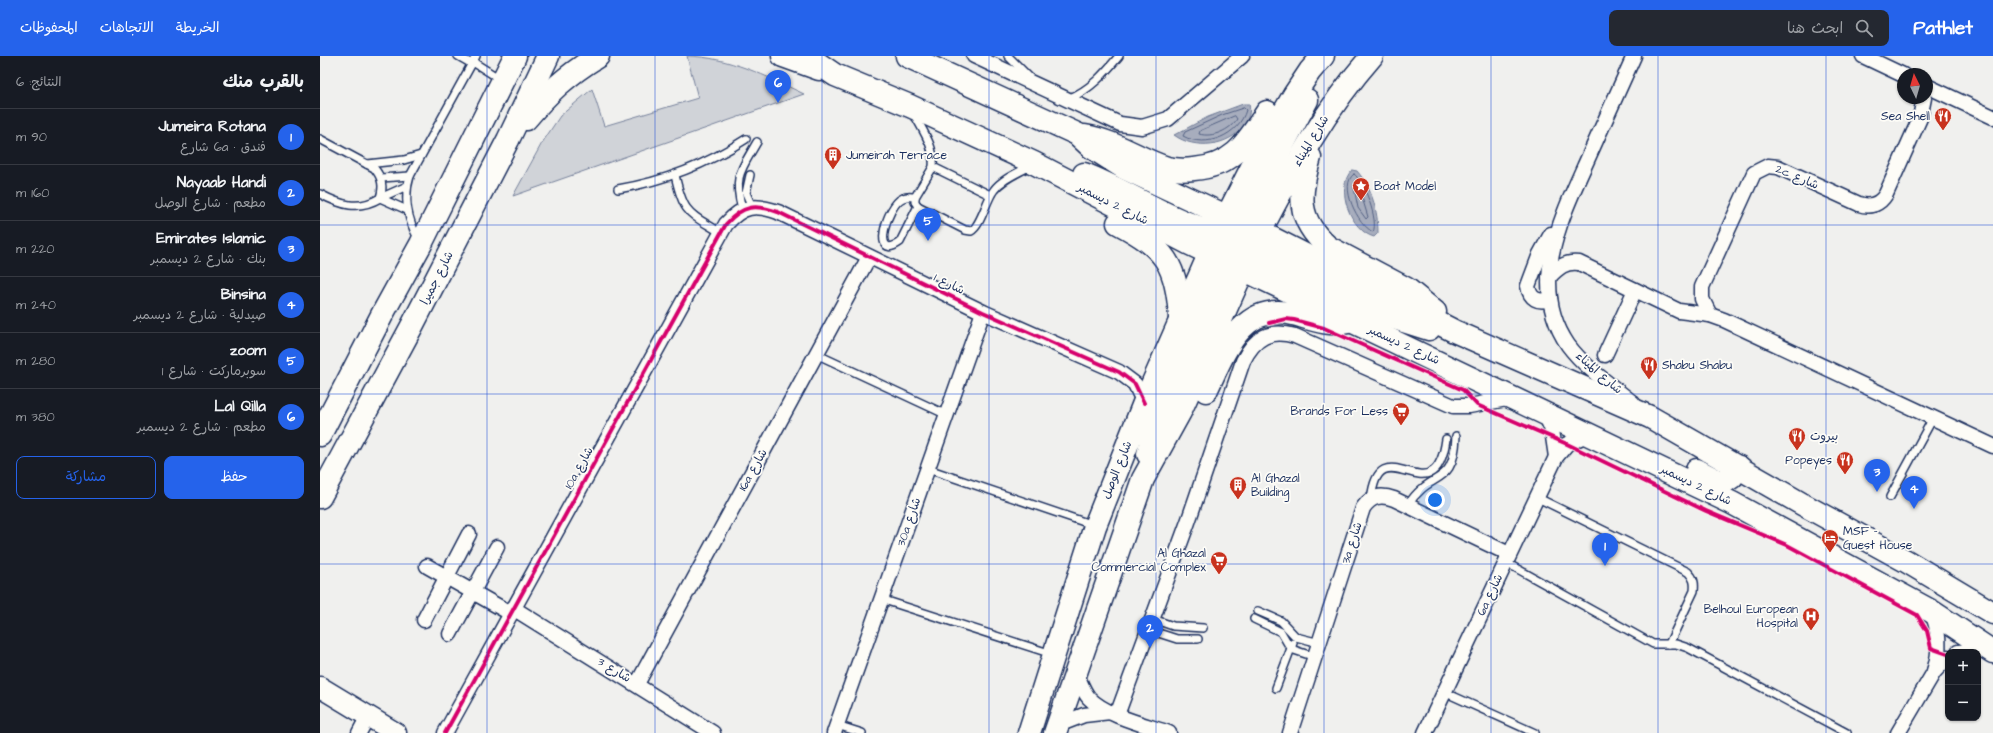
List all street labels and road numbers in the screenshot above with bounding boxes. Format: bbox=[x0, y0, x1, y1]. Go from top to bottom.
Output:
street label: شارع الميناء bbox=[1289, 112, 1333, 170]
street label: 2c شارع bbox=[1773, 160, 1821, 194]
street label: شارع 2 ديسمبر bbox=[1074, 178, 1151, 229]
street label: شارع جميرا bbox=[416, 248, 458, 308]
street label: شارع 1 bbox=[931, 269, 967, 299]
street label: شارع 2 ديسمبر bbox=[1365, 321, 1443, 369]
street label: شارع الميناء bbox=[1572, 348, 1626, 398]
street label: شارع الوصل bbox=[1098, 438, 1136, 502]
street label: 10a شارع bbox=[560, 444, 598, 492]
street label: 16a شارع bbox=[734, 446, 772, 494]
street label: شارع 2 ديسمبر bbox=[1657, 460, 1734, 510]
street label: 30a شارع bbox=[893, 495, 925, 549]
street label: 3a شارع bbox=[1337, 520, 1367, 566]
street label: 6a شارع bbox=[1473, 571, 1507, 619]
street label: شارع 3 bbox=[594, 653, 634, 687]

